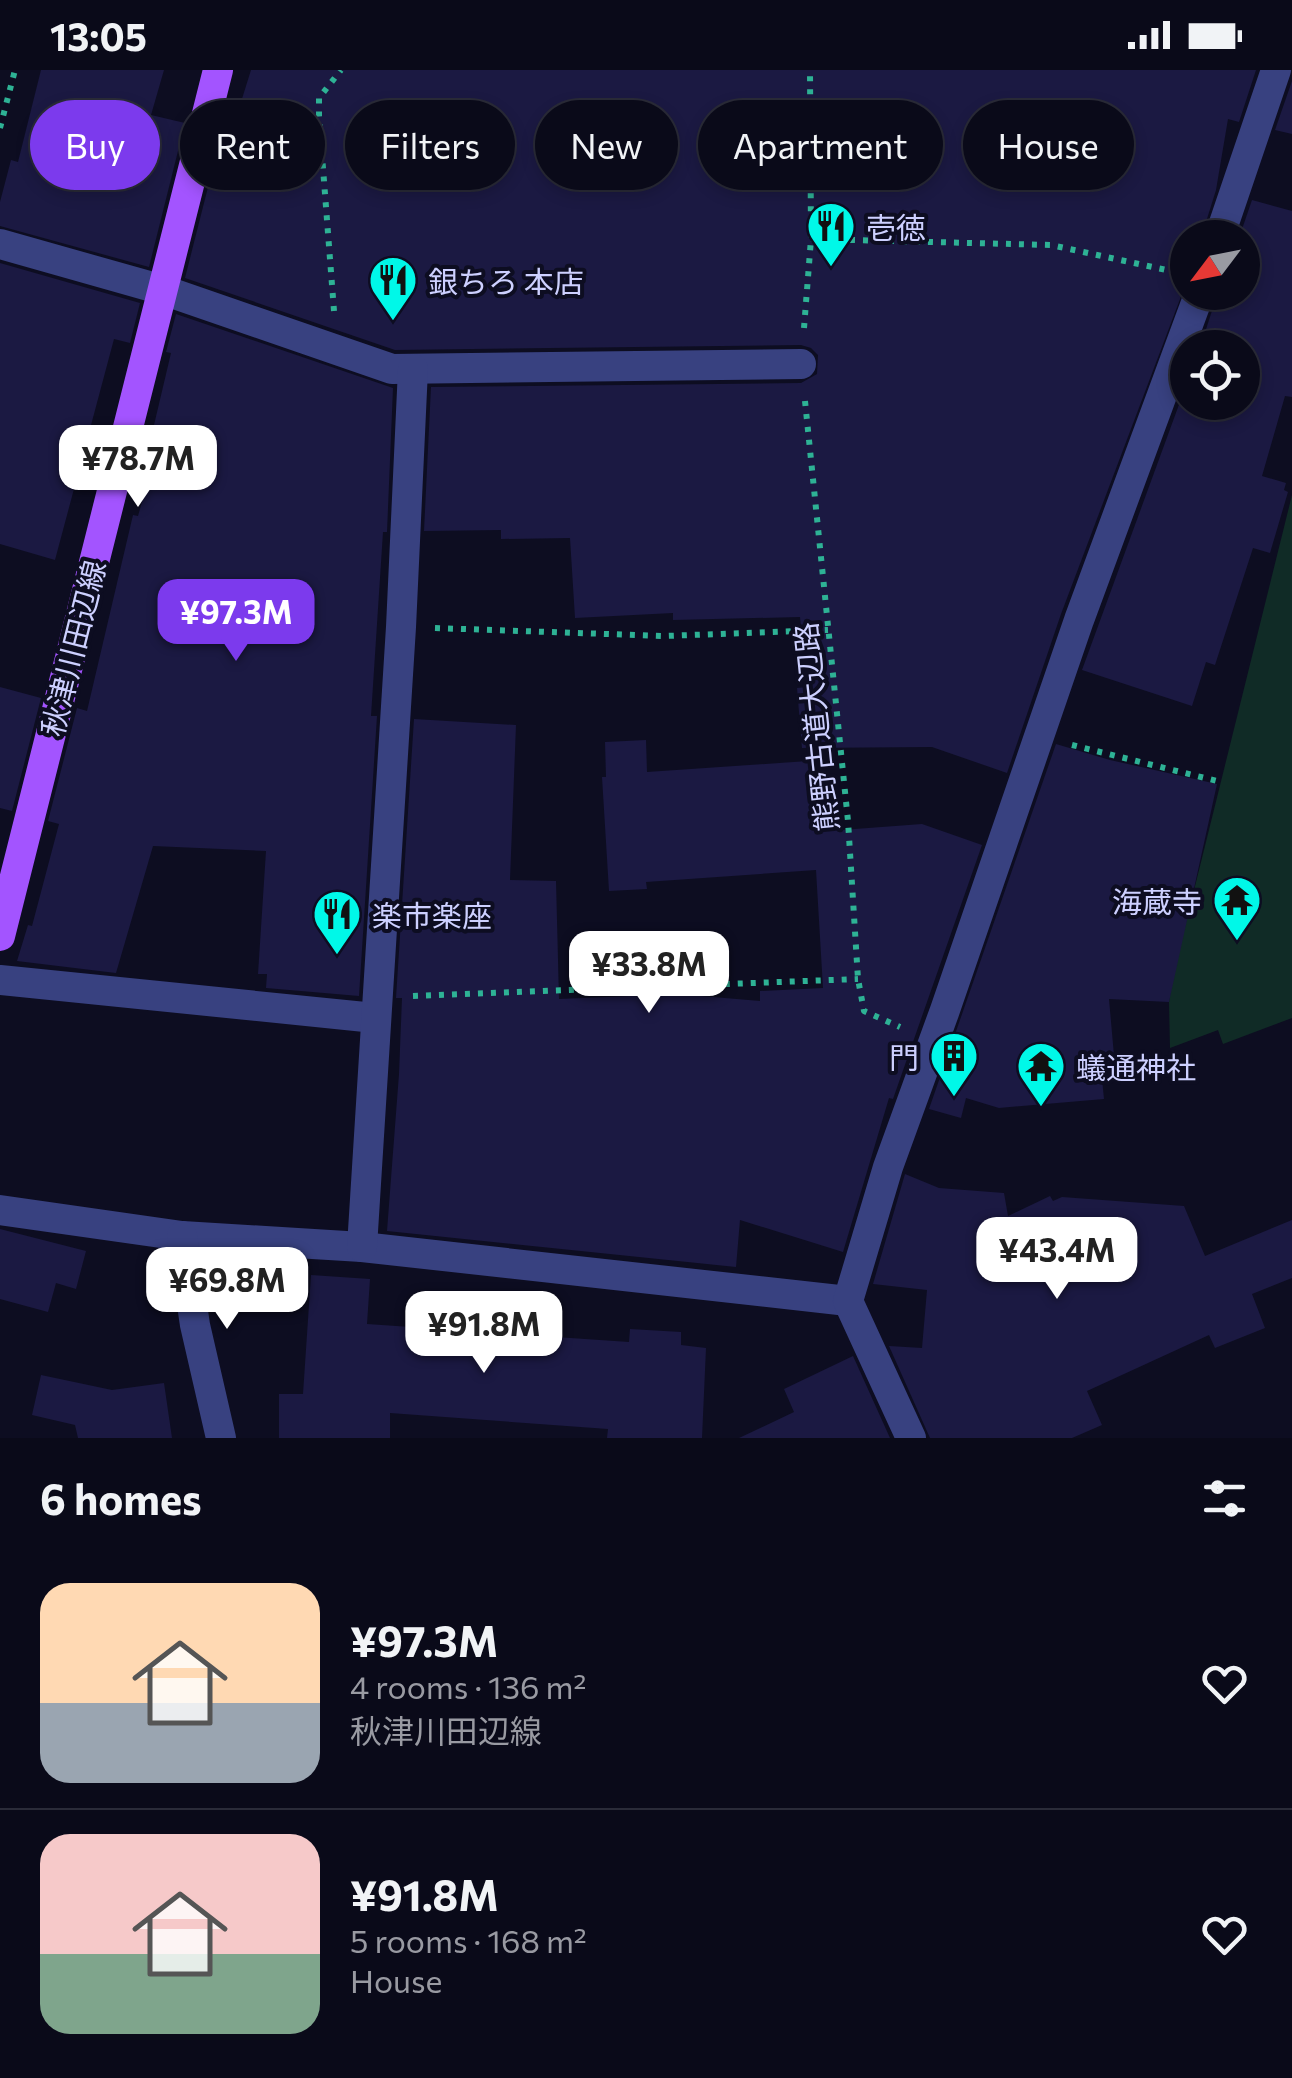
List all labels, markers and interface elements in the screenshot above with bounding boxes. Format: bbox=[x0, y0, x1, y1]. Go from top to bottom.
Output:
text: 13:05 bbox=[50, 12, 147, 59]
chip: Buy bbox=[30, 100, 160, 190]
chip: Rent bbox=[180, 100, 325, 190]
chip: Filters bbox=[345, 100, 515, 190]
chip: New bbox=[535, 100, 678, 190]
chip: Apartment bbox=[698, 100, 943, 190]
chip: House bbox=[963, 100, 1134, 190]
restaurant icon: 壱徳 bbox=[805, 200, 857, 268]
place label: 壱徳 bbox=[866, 208, 926, 245]
north arrow bbox=[1170, 220, 1260, 310]
map controls bbox=[1170, 220, 1260, 420]
restaurant icon: 銀ちろ 本店 bbox=[367, 254, 419, 322]
place label: 銀ちろ 本店 bbox=[428, 262, 584, 299]
button: locate bbox=[1170, 330, 1260, 420]
pin: ¥78.7M bbox=[57, 425, 219, 510]
text: ¥78.7M bbox=[81, 437, 195, 477]
street label: 秋津川田辺線 bbox=[32, 556, 112, 740]
pin: ¥97.3M bbox=[155, 579, 317, 664]
text: ¥97.3M bbox=[180, 591, 292, 631]
street label: 熊野古道大辺路 bbox=[786, 621, 844, 833]
temple icon: 海蔵寺 bbox=[1211, 874, 1263, 942]
place label: 海蔵寺 bbox=[1112, 882, 1202, 919]
restaurant icon: 楽市楽座 bbox=[311, 888, 363, 956]
place label: 楽市楽座 bbox=[372, 896, 492, 933]
pin: ¥33.8M bbox=[568, 931, 730, 1016]
text: ¥33.8M bbox=[591, 943, 707, 983]
building icon: 門 bbox=[928, 1030, 980, 1098]
place label: 門 bbox=[889, 1038, 919, 1075]
temple icon: 蟻通神社 bbox=[1015, 1040, 1067, 1108]
place label: 蟻通神社 bbox=[1076, 1048, 1196, 1085]
pin: ¥43.4M bbox=[976, 1217, 1138, 1302]
text: ¥43.4M bbox=[998, 1229, 1116, 1269]
pin: ¥69.8M bbox=[146, 1247, 308, 1332]
text: ¥69.8M bbox=[168, 1259, 286, 1299]
pin: ¥91.8M bbox=[403, 1291, 565, 1376]
text: ¥91.8M bbox=[427, 1303, 541, 1343]
icon: filters bbox=[1197, 1471, 1252, 1526]
text: 6 homes bbox=[40, 1472, 202, 1524]
text: ¥97.3M bbox=[350, 1614, 498, 1666]
icon: home bbox=[120, 1623, 240, 1743]
icon: heart bbox=[1197, 1656, 1252, 1711]
text: 4 rooms · 136 m² bbox=[350, 1666, 586, 1706]
text: 秋津川田辺線 bbox=[350, 1710, 542, 1750]
text: ¥91.8M bbox=[350, 1868, 499, 1920]
icon: home bbox=[120, 1874, 240, 1994]
icon: heart bbox=[1197, 1907, 1252, 1962]
text: 5 rooms · 168 m² bbox=[350, 1920, 587, 1960]
text: House bbox=[350, 1960, 442, 2000]

